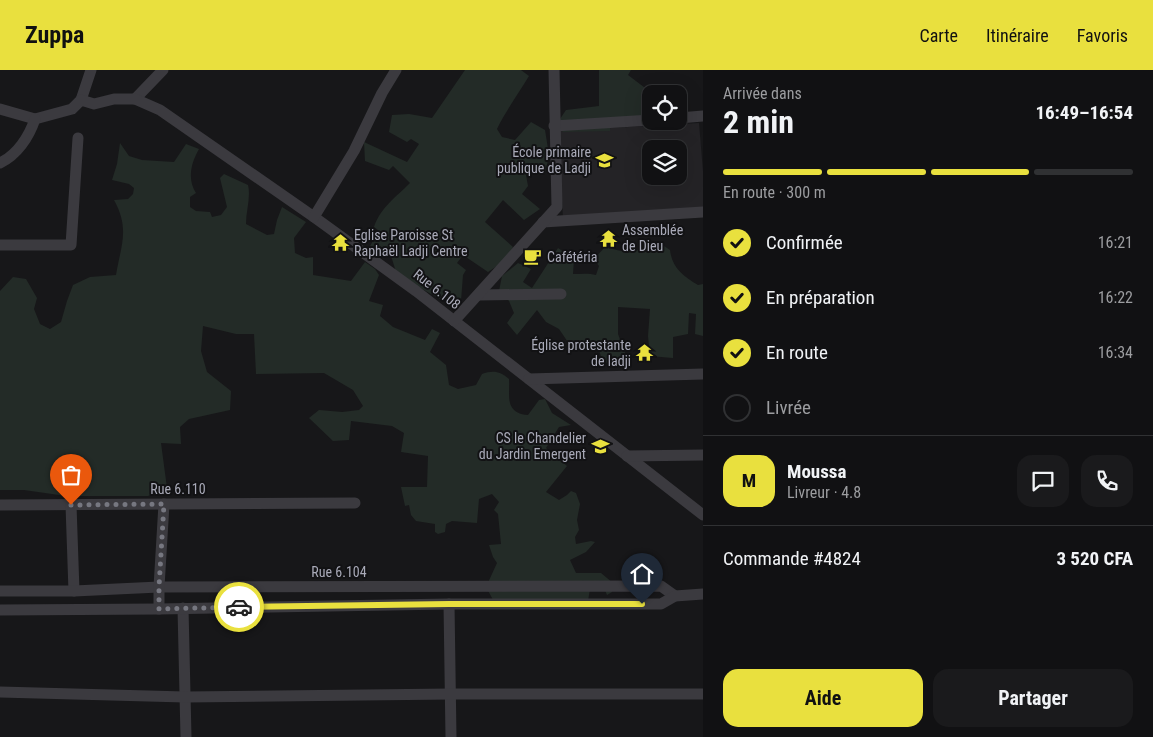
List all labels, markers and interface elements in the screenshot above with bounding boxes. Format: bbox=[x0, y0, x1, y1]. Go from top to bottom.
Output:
text: Zuppa bbox=[25, 21, 84, 49]
text: Carte bbox=[919, 25, 958, 46]
text: Itinéraire bbox=[986, 25, 1049, 46]
text: Favoris bbox=[1077, 25, 1128, 46]
text: Arrivée dans bbox=[723, 84, 802, 103]
map controls bbox=[642, 85, 687, 185]
button: locate bbox=[642, 85, 687, 130]
text: 16:49–16:54 bbox=[1035, 101, 1133, 124]
text: 2 min bbox=[723, 103, 794, 141]
button: layers bbox=[642, 140, 687, 185]
place label: École primaire publique de Ladji bbox=[497, 143, 591, 176]
school or university icon: École primaire publique de Ladji bbox=[595, 150, 615, 170]
text: En route · 300 m bbox=[723, 183, 826, 202]
place label: Assemblée de Dieu bbox=[622, 222, 684, 254]
place label: Eglise Paroisse St Raphaël Ladji Centre bbox=[354, 227, 468, 259]
temple icon: Assemblée de Dieu bbox=[598, 228, 618, 248]
icon: check bbox=[723, 229, 751, 257]
text: Confirmée bbox=[766, 231, 843, 254]
temple icon: Eglise Paroisse St Raphaël Ladji Centre bbox=[330, 233, 350, 253]
text: 16:21 bbox=[1098, 233, 1133, 252]
cafe icon: Cafétéria bbox=[523, 247, 543, 267]
place label: Cafétéria bbox=[547, 249, 597, 265]
street label: Rue 6.108 bbox=[410, 266, 464, 312]
icon: check bbox=[723, 284, 751, 312]
text: En préparation bbox=[766, 286, 875, 309]
text: 16:22 bbox=[1098, 288, 1133, 307]
place label: Église protestante de ladji bbox=[531, 336, 631, 369]
icon: check bbox=[723, 339, 751, 367]
text: En route bbox=[766, 341, 828, 364]
temple icon: Église protestante de ladji bbox=[635, 343, 655, 363]
text: 16:34 bbox=[1098, 343, 1133, 362]
text: Livrée bbox=[766, 396, 811, 419]
place label: CS le Chandelier du Jardin Emergent bbox=[479, 430, 586, 462]
school or university icon: CS le Chandelier du Jardin Emergent bbox=[590, 436, 610, 456]
pin bbox=[50, 454, 92, 505]
button: chat bbox=[1017, 455, 1069, 507]
button: phone bbox=[1081, 455, 1133, 507]
text: Moussa bbox=[787, 460, 846, 483]
icon: bag bbox=[57, 461, 85, 489]
text: M bbox=[742, 469, 756, 492]
street label: Rue 6.110 bbox=[150, 481, 206, 497]
text: Livreur · 4.8 bbox=[787, 483, 861, 502]
text: Commande #4824 bbox=[723, 547, 861, 570]
text: 3 520 CFA bbox=[1056, 547, 1133, 570]
pin bbox=[621, 553, 663, 604]
icon: home bbox=[628, 560, 656, 588]
street label: Rue 6.104 bbox=[311, 564, 367, 580]
courier bbox=[214, 582, 264, 632]
icon: car bbox=[225, 593, 253, 621]
button: Aide bbox=[723, 669, 923, 727]
button: Partager bbox=[933, 669, 1133, 727]

